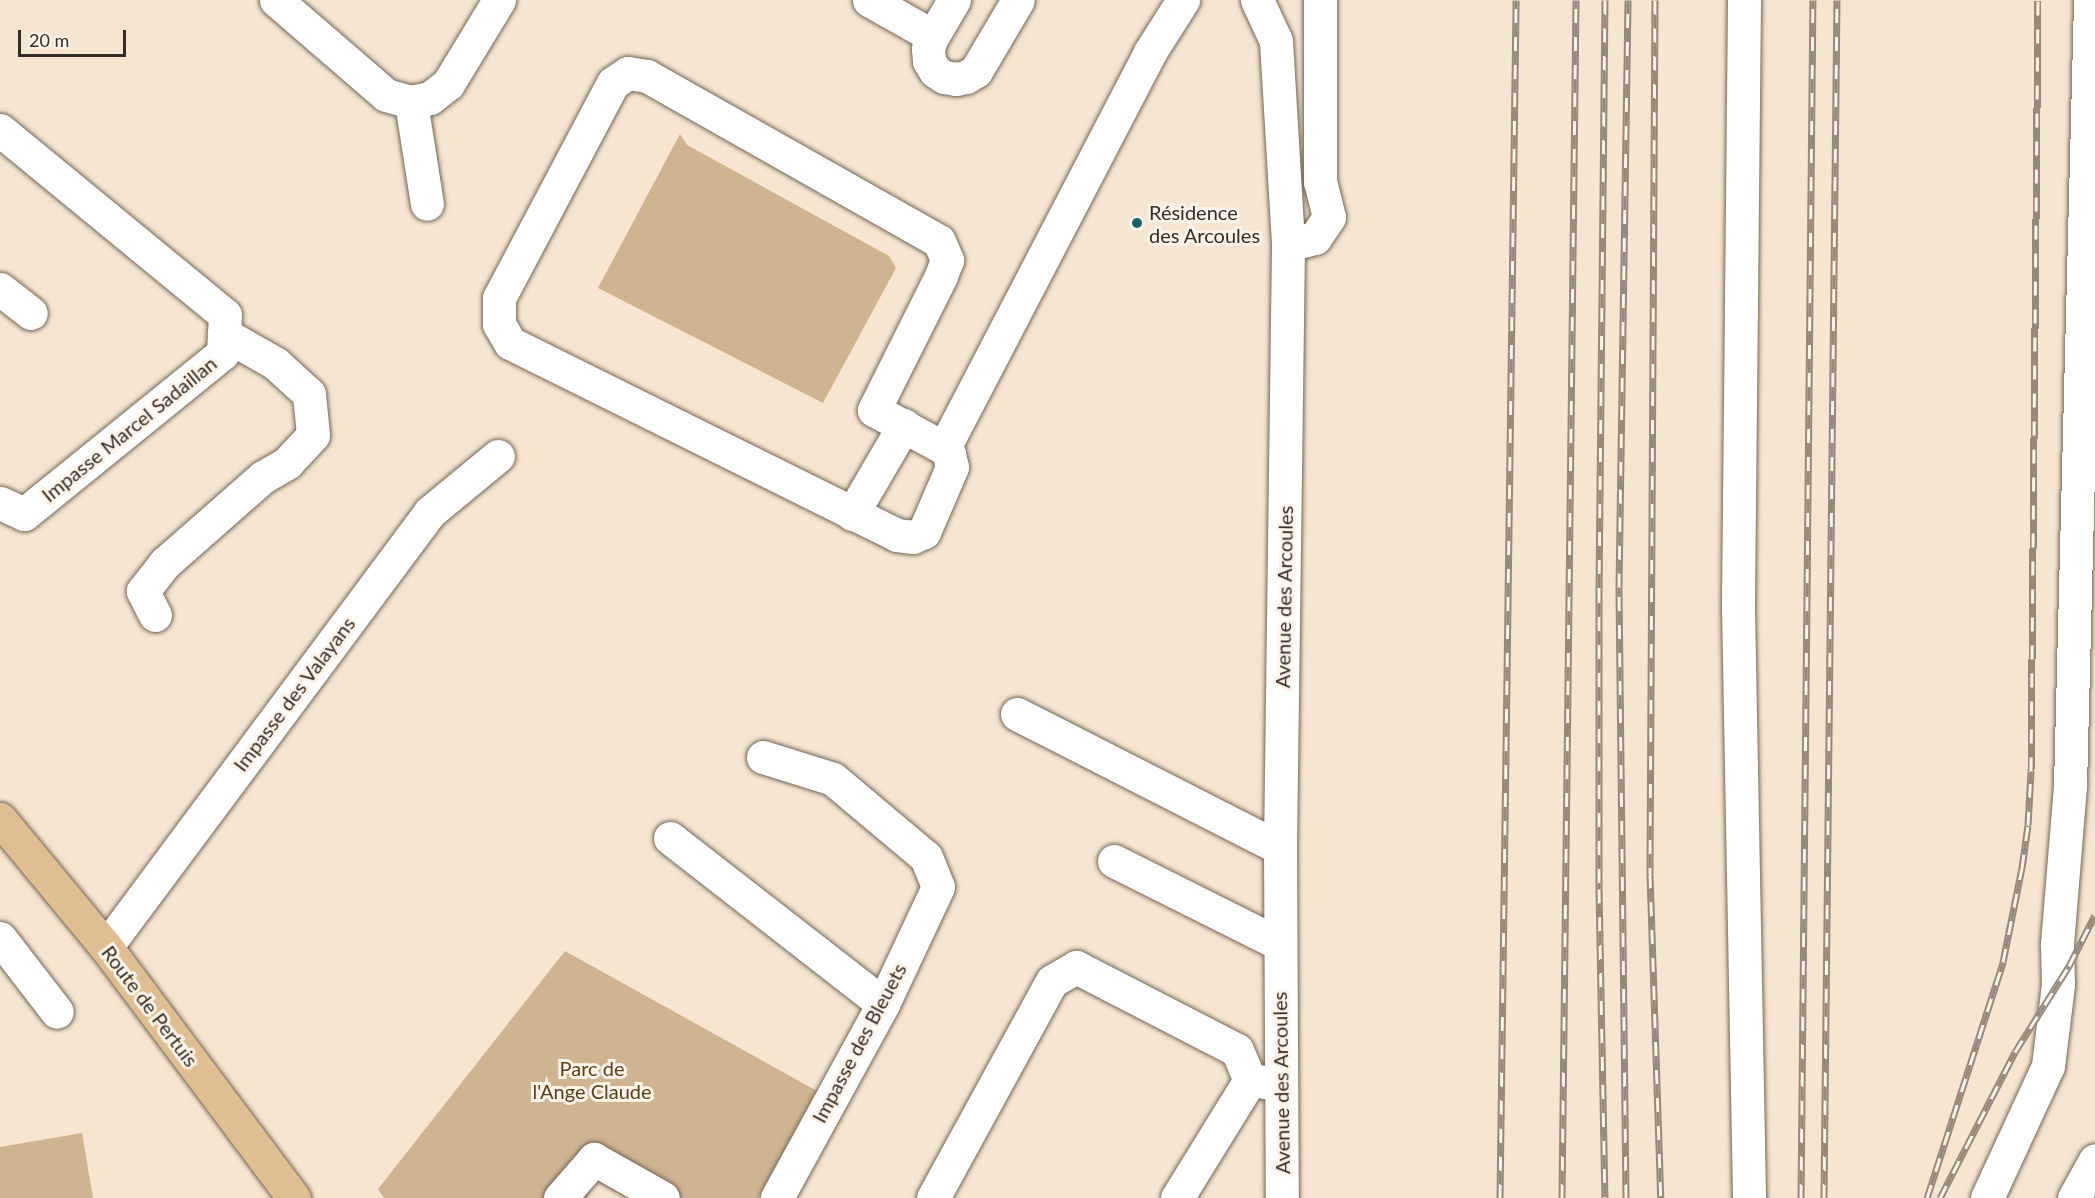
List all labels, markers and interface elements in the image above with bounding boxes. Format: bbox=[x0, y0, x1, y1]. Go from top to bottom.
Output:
scale bar bbox=[21, 18, 129, 56]
text: 20 m bbox=[29, 29, 69, 51]
place label: Résidence des Arcoules bbox=[1149, 200, 1261, 247]
marker: Résidence des Arcoules bbox=[1130, 216, 1144, 230]
street label: Impasse Marcel Sadaillan bbox=[37, 351, 221, 507]
street label: Avenue des Arcoules bbox=[1270, 505, 1298, 689]
street label: Impasse des Valayans bbox=[228, 612, 360, 776]
street label: Route de Pertuis bbox=[97, 941, 203, 1071]
street label: Impasse des Bleuets bbox=[807, 959, 911, 1127]
street label: Avenue des Arcoules bbox=[1267, 991, 1295, 1175]
park label: Parc de l'Ange Claude bbox=[532, 1057, 652, 1104]

